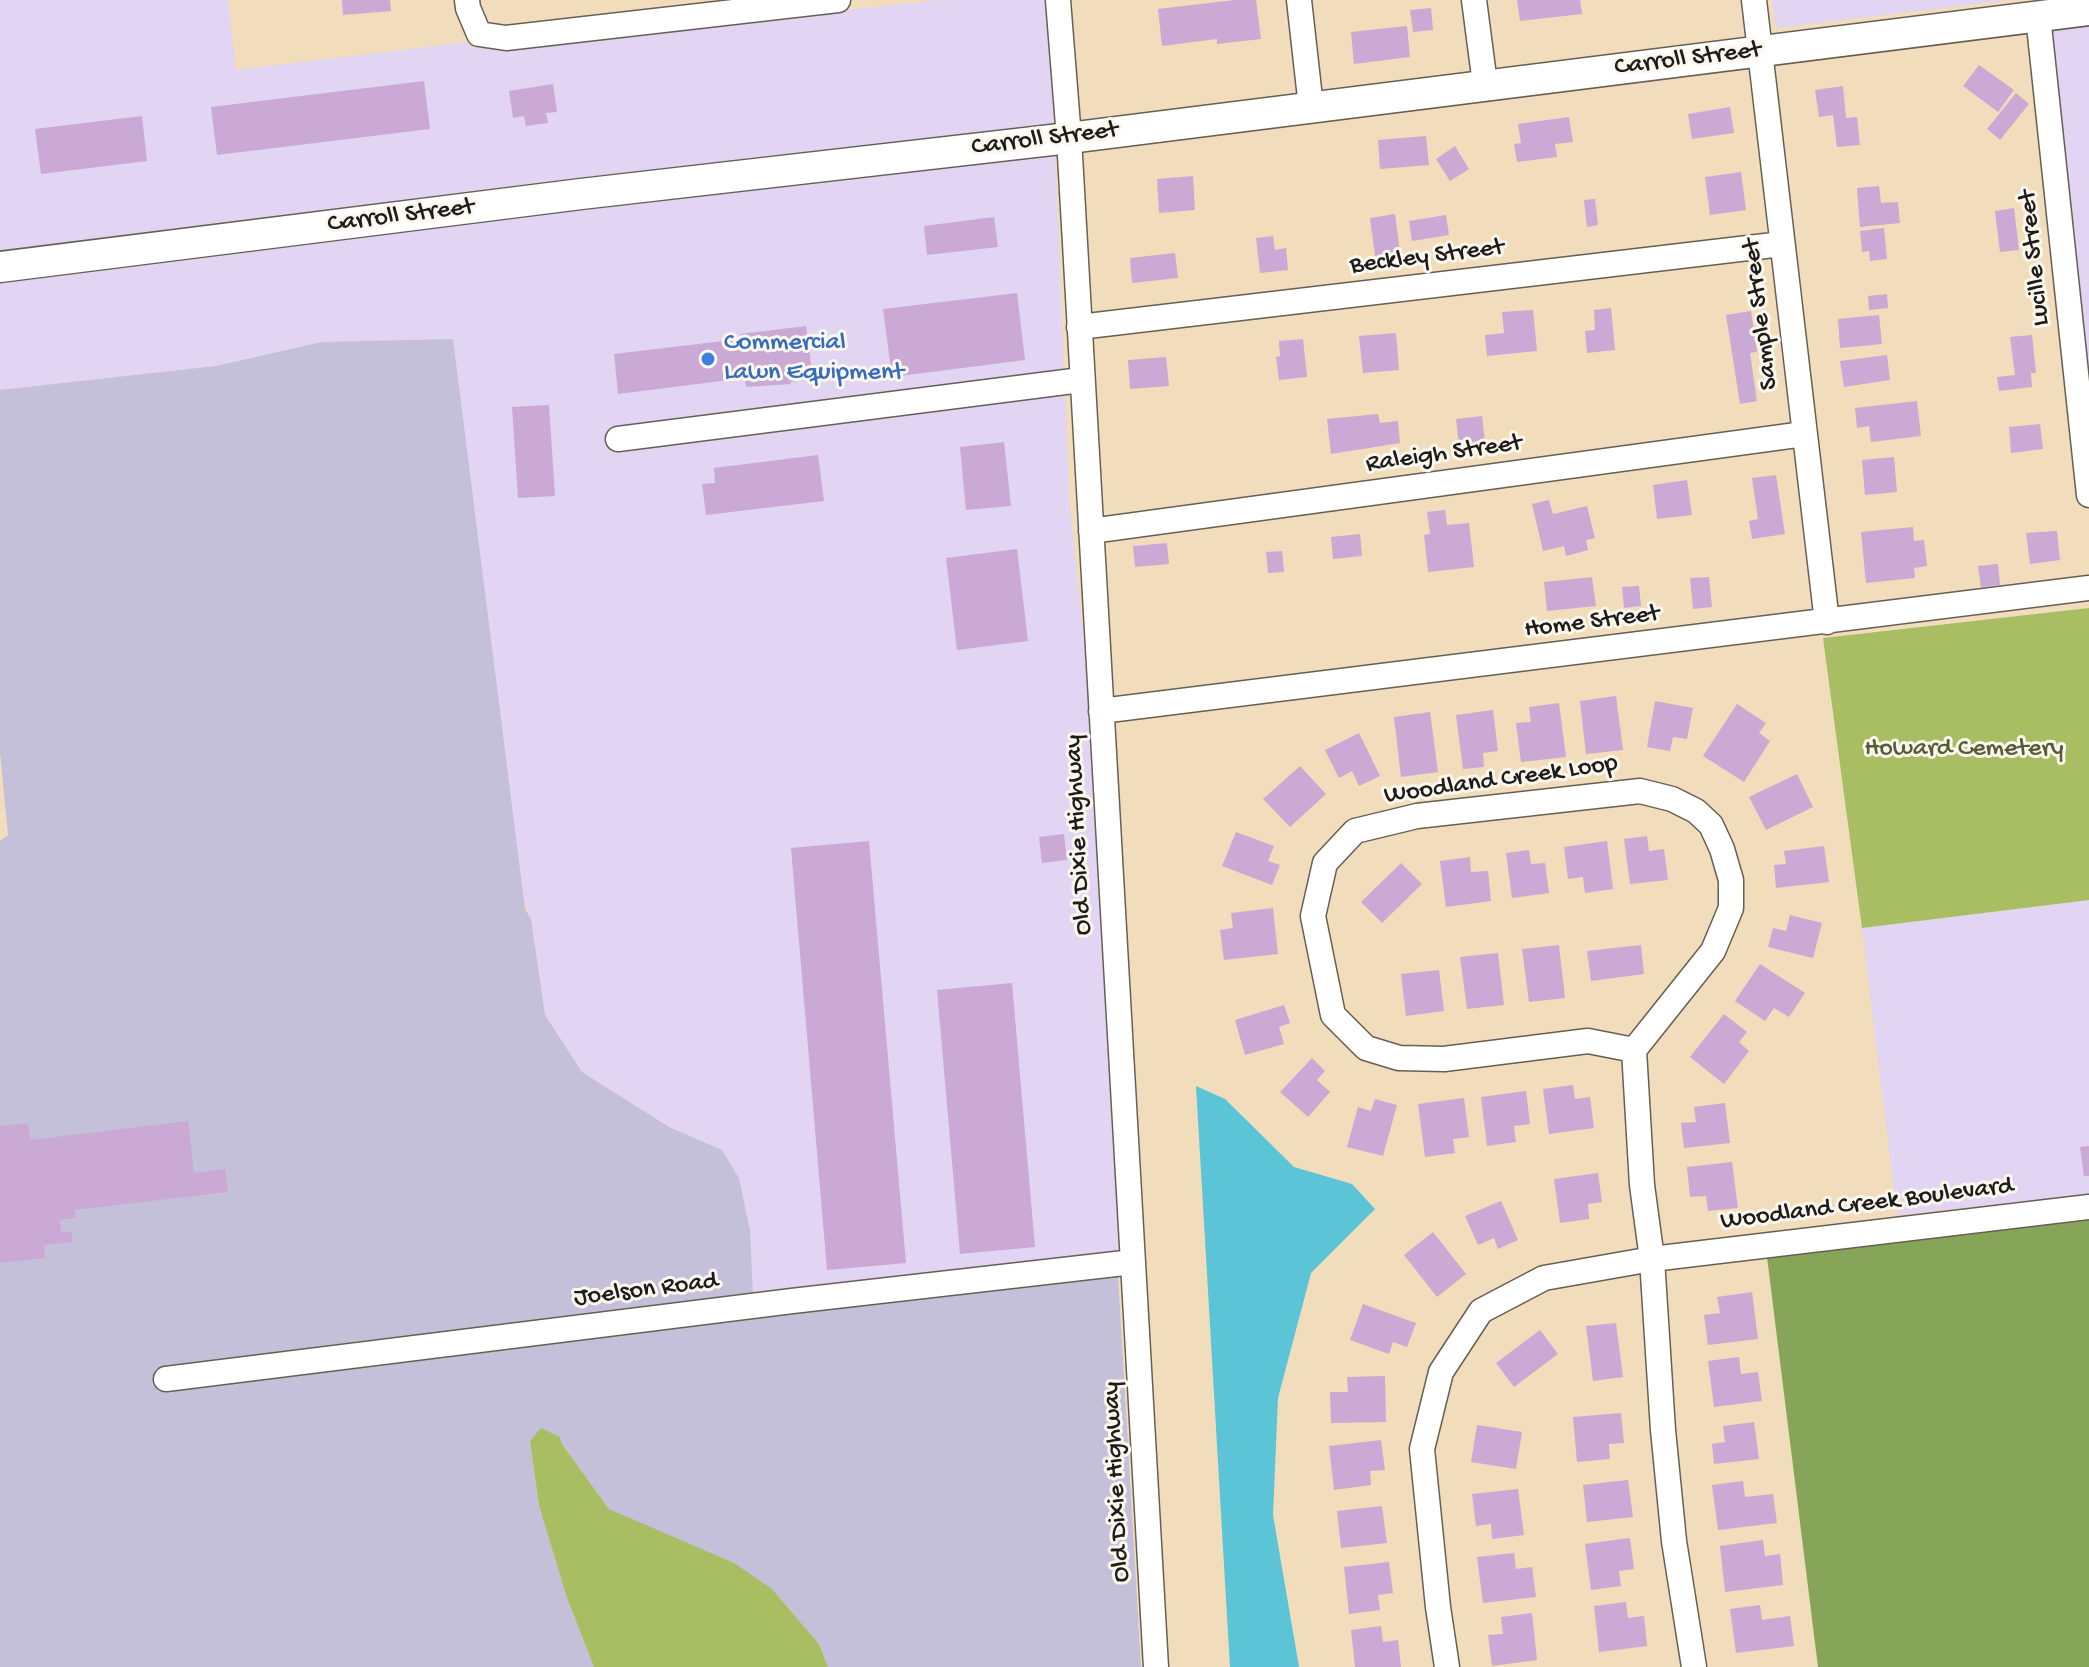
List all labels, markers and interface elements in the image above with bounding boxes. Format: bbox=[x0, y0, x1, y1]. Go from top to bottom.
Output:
street label: Carroll Street bbox=[1613, 36, 1763, 84]
street label: Carroll Street bbox=[970, 116, 1120, 164]
street label: Lucille Street bbox=[2013, 188, 2059, 328]
street label: Carroll Street bbox=[326, 193, 476, 241]
street label: Beckley Street bbox=[1348, 233, 1506, 283]
street label: Sample Street bbox=[1737, 236, 1787, 392]
place label: Commercial Lawn Equipment bbox=[724, 328, 904, 390]
marker: Commercial Lawn Equipment bbox=[699, 350, 717, 368]
street label: Raleigh Street bbox=[1364, 429, 1524, 481]
street label: Home Street bbox=[1523, 599, 1661, 647]
street label: Old Dixie Highway bbox=[1059, 734, 1101, 936]
park label: Howard Cemetery bbox=[1865, 734, 2063, 766]
street label: Woodland Creek Loop bbox=[1382, 749, 1620, 813]
street label: Woodland Creek Boulevard bbox=[1719, 1172, 2015, 1238]
street label: Joelson Road bbox=[572, 1267, 720, 1315]
street label: Old Dixie Highway bbox=[1097, 1381, 1139, 1583]

